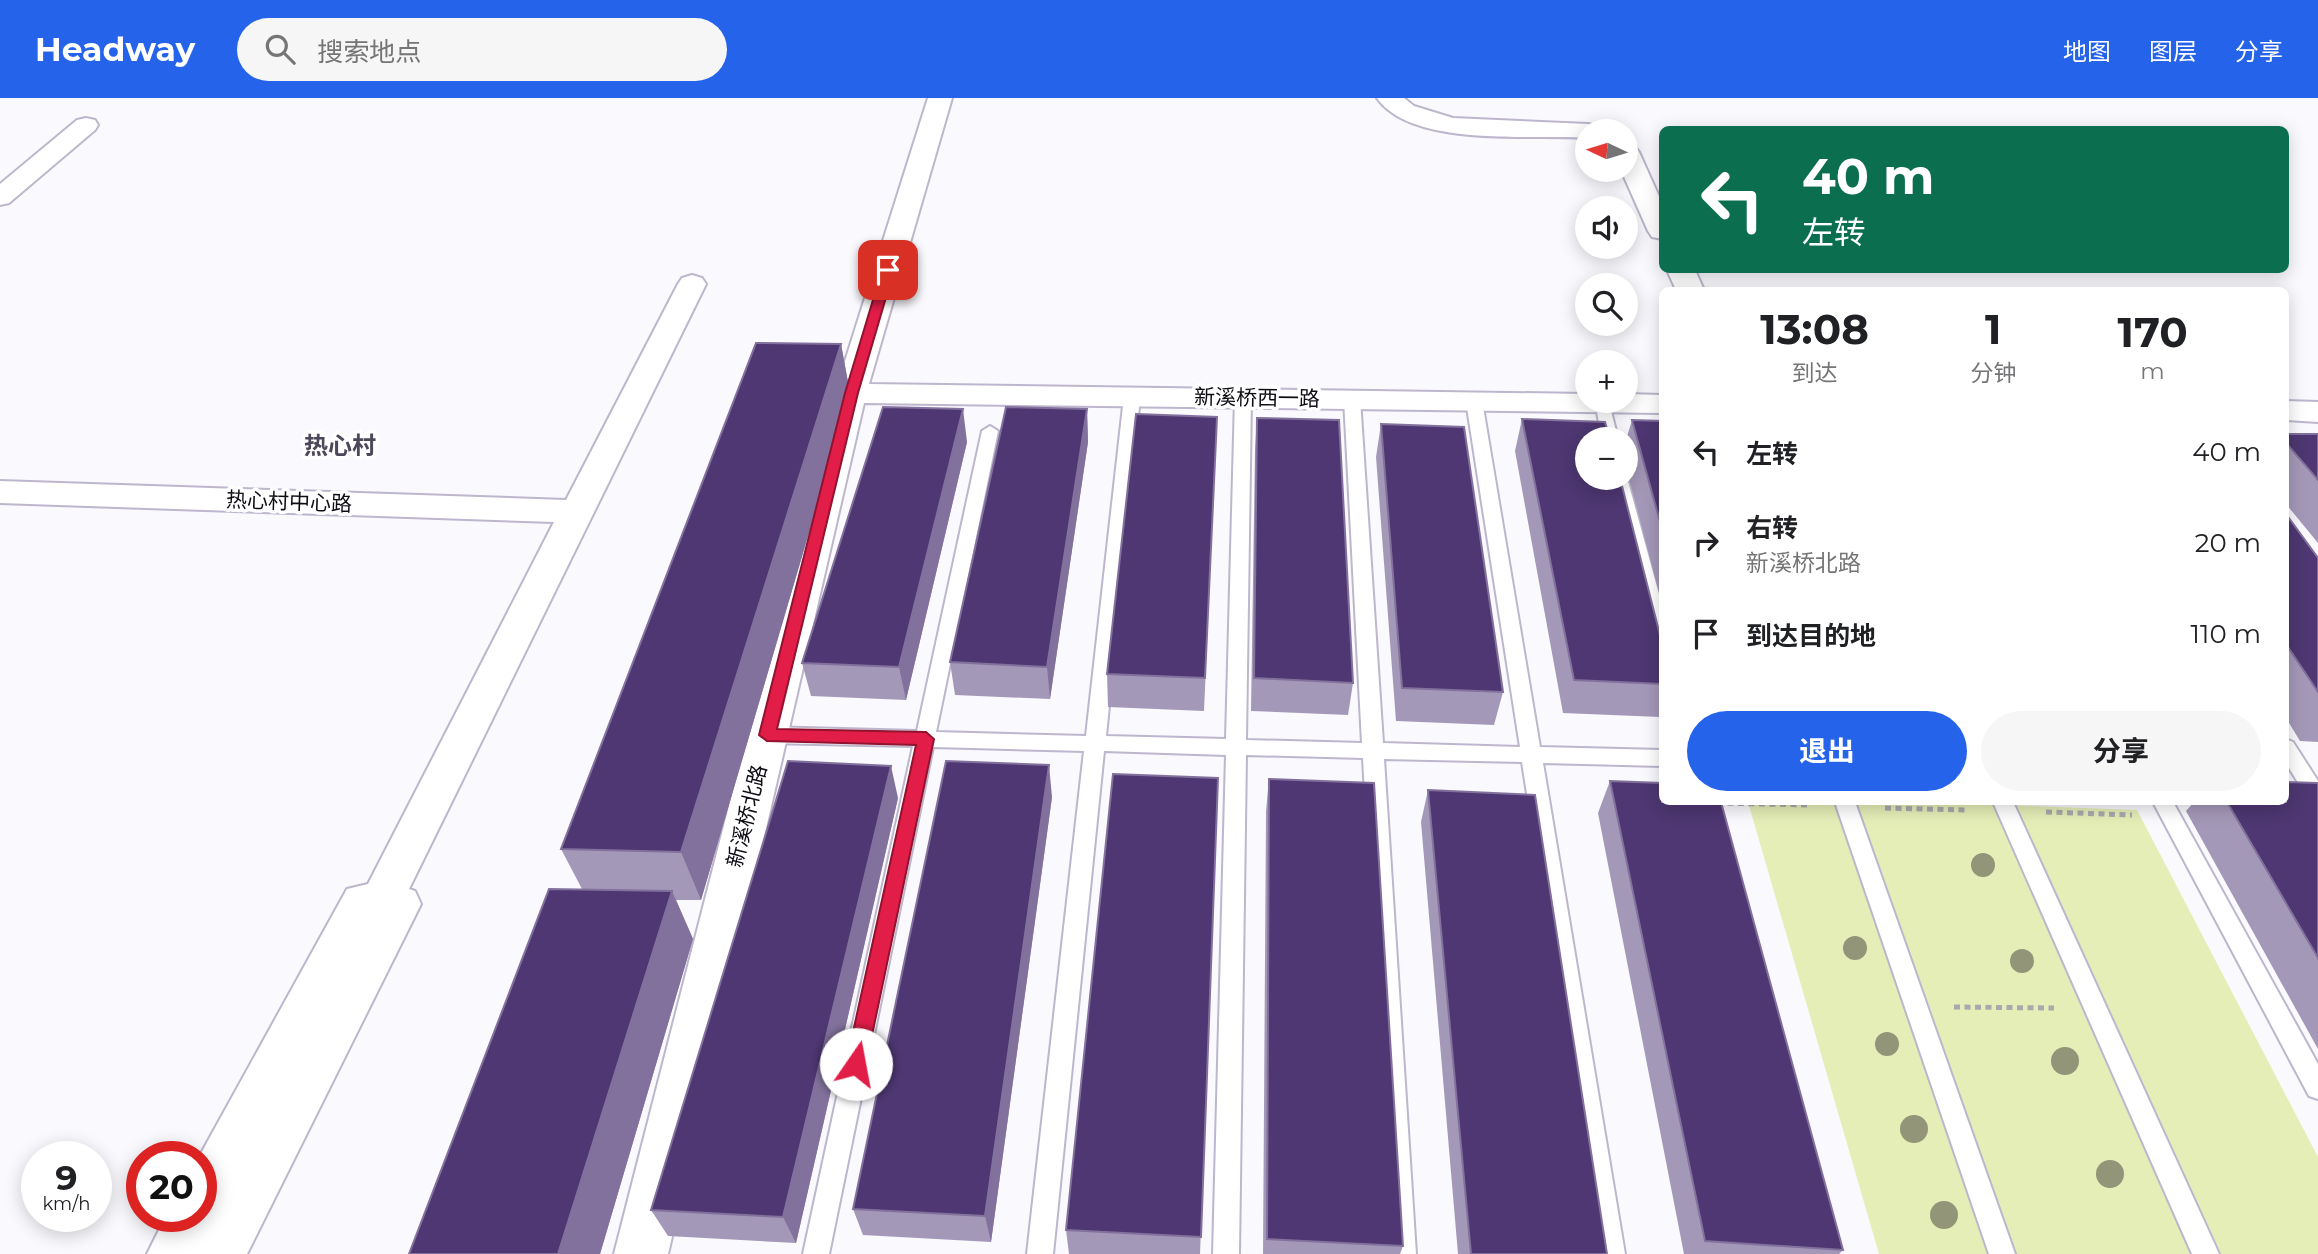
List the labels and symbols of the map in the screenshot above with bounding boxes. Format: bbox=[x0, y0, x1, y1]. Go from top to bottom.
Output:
north arrow bbox=[1575, 119, 1638, 182]
pin bbox=[858, 240, 918, 300]
street label: 新溪桥西一路 bbox=[1194, 384, 1320, 411]
district label: 热心村 bbox=[304, 431, 376, 460]
street label: 热心村中心路 bbox=[226, 487, 352, 516]
street label: 新溪桥北路 bbox=[722, 762, 771, 870]
position arrow bbox=[819, 1027, 893, 1101]
speed limit sign: 20 bbox=[126, 1141, 217, 1232]

